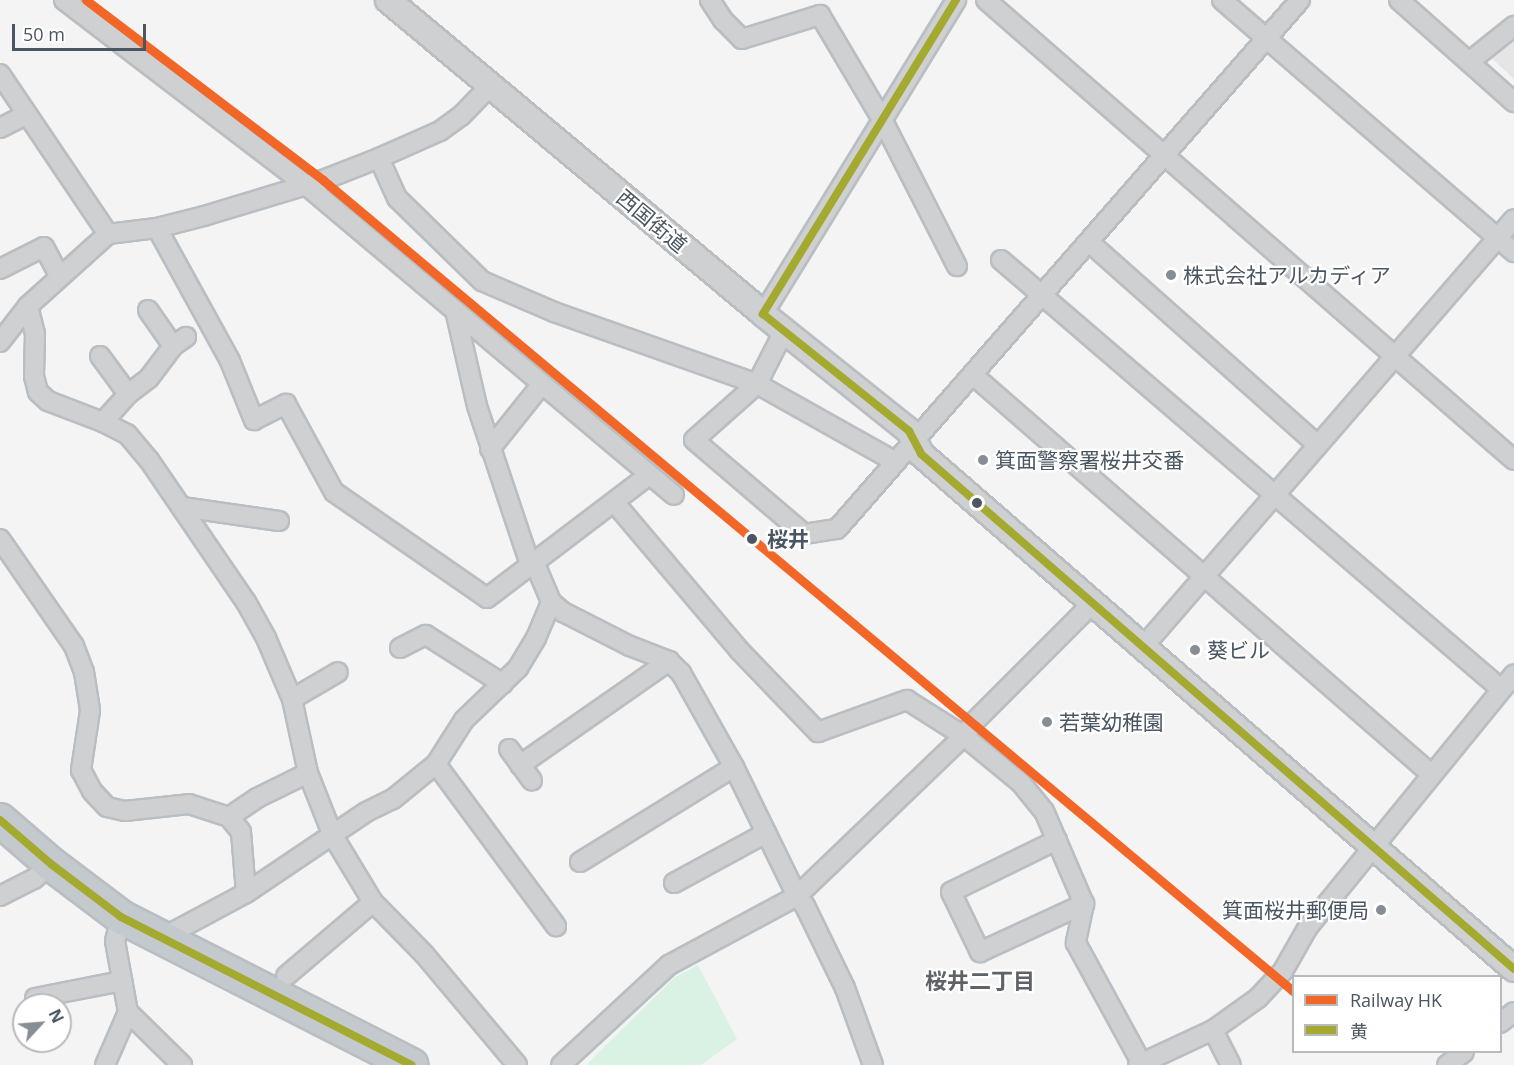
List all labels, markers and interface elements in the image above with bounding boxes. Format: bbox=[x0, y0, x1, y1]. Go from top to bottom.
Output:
scale bar bbox=[15, 12, 148, 50]
text: 50 m bbox=[23, 22, 65, 46]
street label: 西国街道 bbox=[612, 184, 692, 258]
place label: 株式会社アルカディア bbox=[1183, 262, 1393, 288]
marker: 株式会社アルカディア bbox=[1164, 268, 1178, 282]
place label: 箕面警察署桜井交番 bbox=[995, 447, 1184, 473]
marker: 箕面警察署桜井交番 bbox=[976, 453, 990, 467]
unlabelled marker bbox=[971, 497, 983, 509]
place label: 桜井 bbox=[767, 526, 809, 552]
marker: 桜井 bbox=[742, 529, 762, 549]
place label: 葵ビル bbox=[1207, 637, 1270, 663]
marker: 葵ビル bbox=[1188, 643, 1202, 657]
place label: 若葉幼稚園 bbox=[1059, 709, 1164, 735]
marker: 若葉幼稚園 bbox=[1040, 715, 1054, 729]
place label: 箕面桜井郵便局 bbox=[1222, 897, 1369, 923]
marker: 箕面桜井郵便局 bbox=[1374, 903, 1388, 917]
district label: 桜井二丁目 bbox=[925, 968, 1035, 994]
legend bbox=[1292, 975, 1502, 1053]
text: Railway HK bbox=[1350, 988, 1442, 1012]
north arrow bbox=[12, 993, 72, 1053]
text: N bbox=[44, 1005, 69, 1027]
text: 黄 bbox=[1350, 1019, 1368, 1043]

